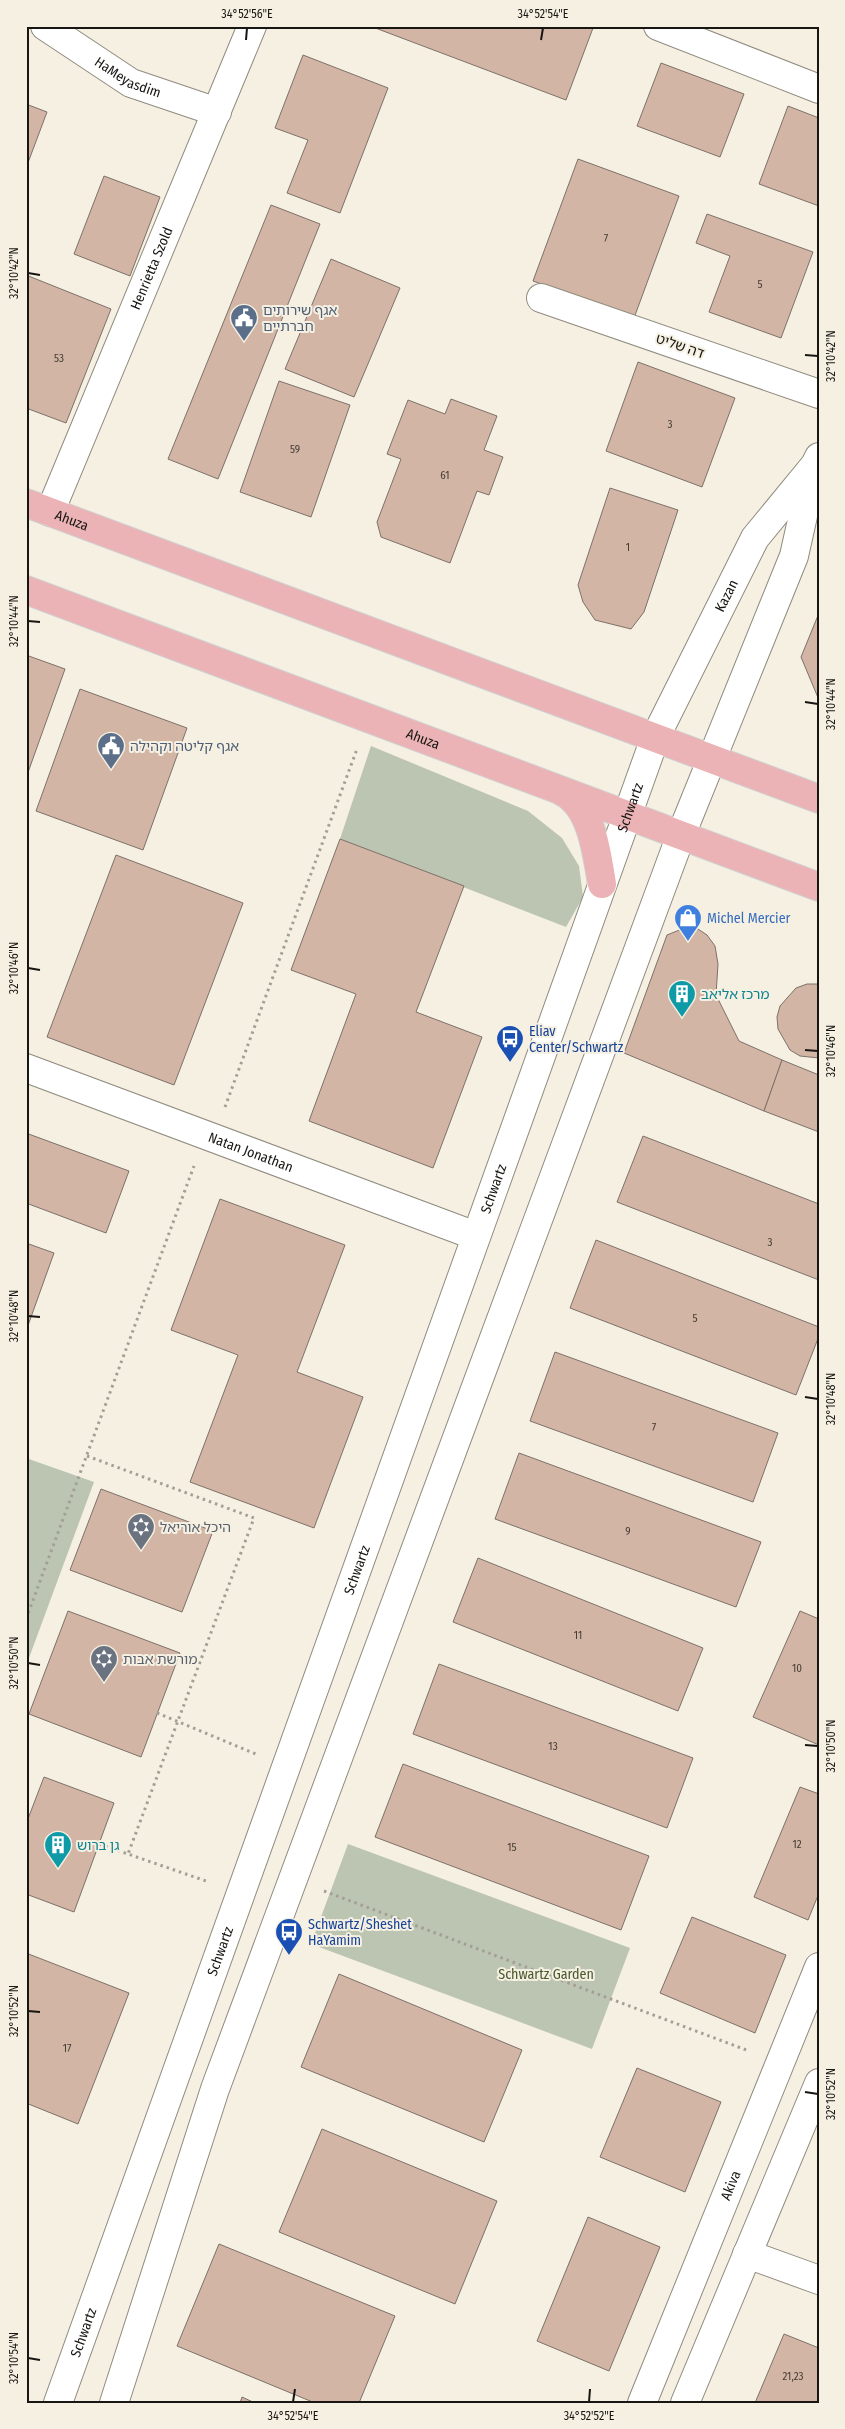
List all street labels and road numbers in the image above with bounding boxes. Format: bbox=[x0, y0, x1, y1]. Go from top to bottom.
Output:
street label: HaMeyasdim bbox=[92, 53, 163, 101]
street label: Henrietta Szold bbox=[127, 224, 176, 312]
street label: דה שליט bbox=[654, 330, 707, 362]
street label: Ahuza bbox=[53, 506, 91, 534]
street label: Kazan bbox=[711, 577, 741, 615]
street label: Ahuza bbox=[404, 725, 442, 753]
street label: Schwartz bbox=[613, 780, 647, 834]
street label: Natan Jonathan bbox=[206, 1128, 296, 1175]
street label: Schwartz bbox=[477, 1161, 510, 1216]
street label: Schwartz bbox=[340, 1543, 374, 1597]
street label: Schwartz bbox=[203, 1924, 237, 1978]
street label: Akiva bbox=[717, 2168, 744, 2203]
street label: Schwartz bbox=[67, 2305, 100, 2359]

